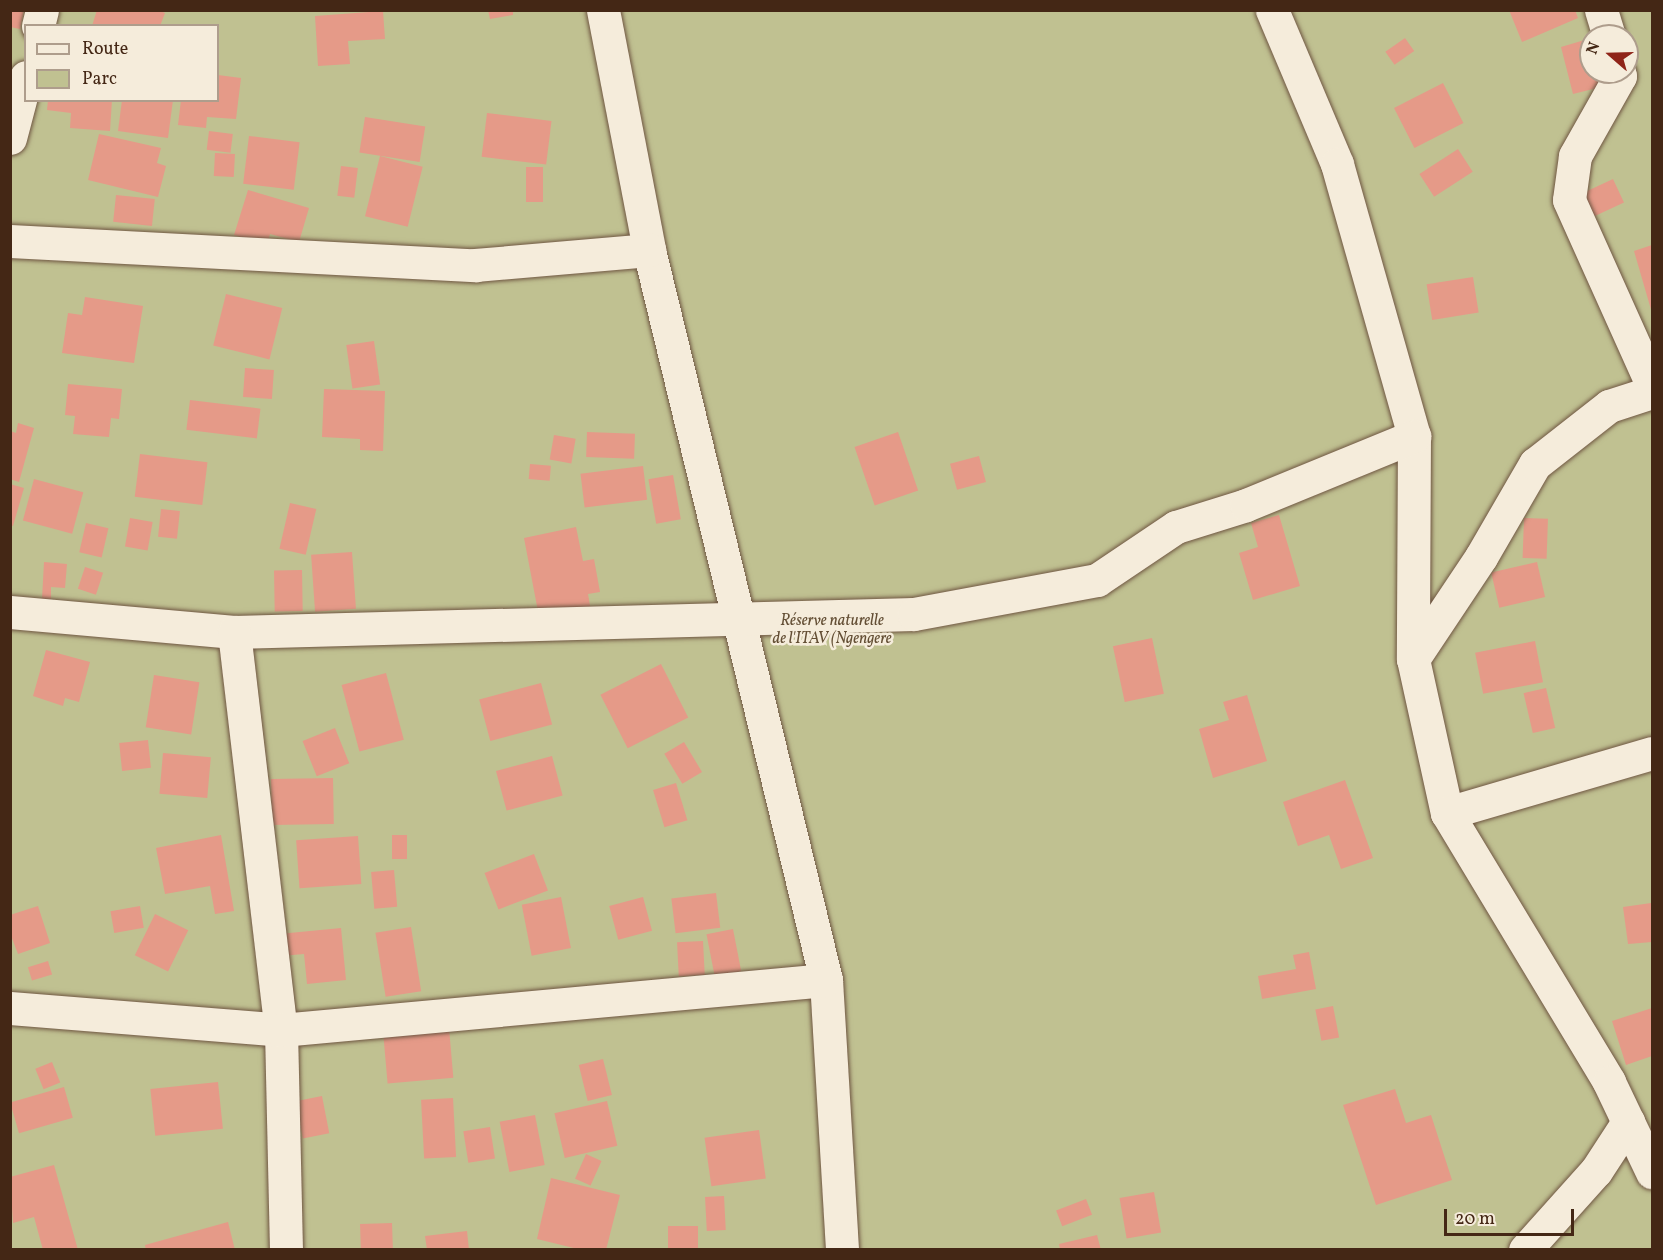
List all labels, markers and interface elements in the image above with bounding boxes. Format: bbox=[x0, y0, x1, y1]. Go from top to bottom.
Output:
legend bbox=[24, 24, 219, 102]
north arrow bbox=[1579, 24, 1639, 84]
text: Route bbox=[82, 37, 128, 62]
text: N bbox=[1582, 39, 1606, 58]
text: Parc bbox=[82, 67, 117, 92]
park label: Réserve naturelle de l'ITAV (Ngengere bbox=[772, 611, 892, 649]
scale bar bbox=[1447, 1197, 1578, 1235]
text: 20 m bbox=[1455, 1207, 1495, 1232]

